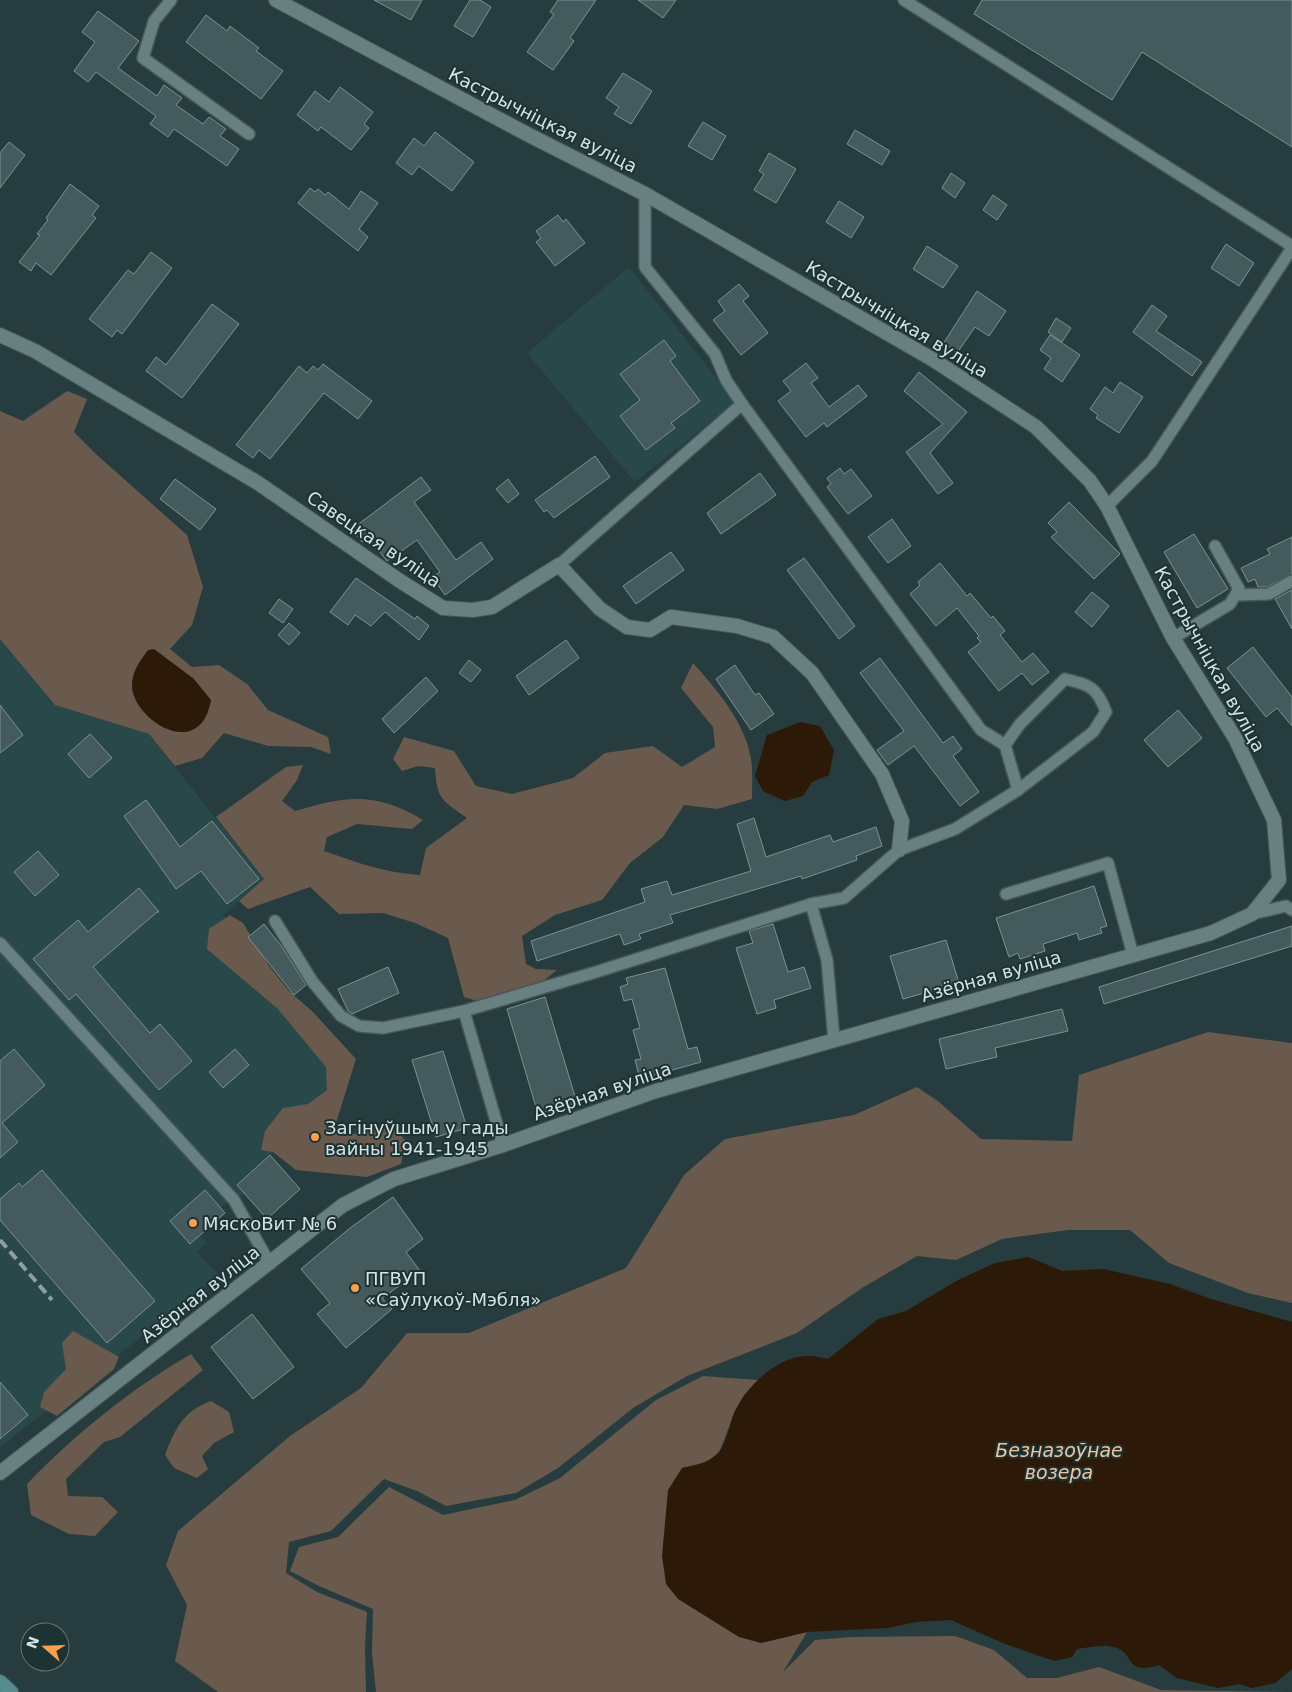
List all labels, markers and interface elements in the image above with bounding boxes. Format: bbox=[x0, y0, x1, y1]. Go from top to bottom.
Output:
street label: Кастрычніцкая вуліца bbox=[445, 63, 641, 177]
street label: Кастрычніцкая вуліца bbox=[802, 256, 992, 382]
street label: Савецкая вуліца bbox=[303, 486, 445, 592]
street label: Кастрычніцкая вуліца bbox=[1150, 563, 1270, 755]
street label: Азёрная вуліца bbox=[919, 946, 1063, 1006]
street label: Азёрная вуліца bbox=[530, 1058, 674, 1124]
place label: Загінуўшым у гады вайны 1941-1945 bbox=[325, 1117, 509, 1159]
marker: Загінуўшым у гады вайны 1941-1945 bbox=[309, 1131, 321, 1143]
place label: МяскоВит № 6 bbox=[203, 1213, 337, 1234]
marker: МяскоВит № 6 bbox=[187, 1217, 199, 1229]
street label: Азёрная вуліца bbox=[136, 1241, 264, 1347]
place label: ПГВУП «Саўлукоў-Мэбля» bbox=[365, 1268, 541, 1310]
marker: ПГВУП «Саўлукоў-Мэбля» bbox=[349, 1282, 361, 1294]
water label: Безназоўнае возера bbox=[995, 1439, 1123, 1483]
north arrow bbox=[20, 1622, 70, 1672]
text: N bbox=[23, 1634, 42, 1651]

